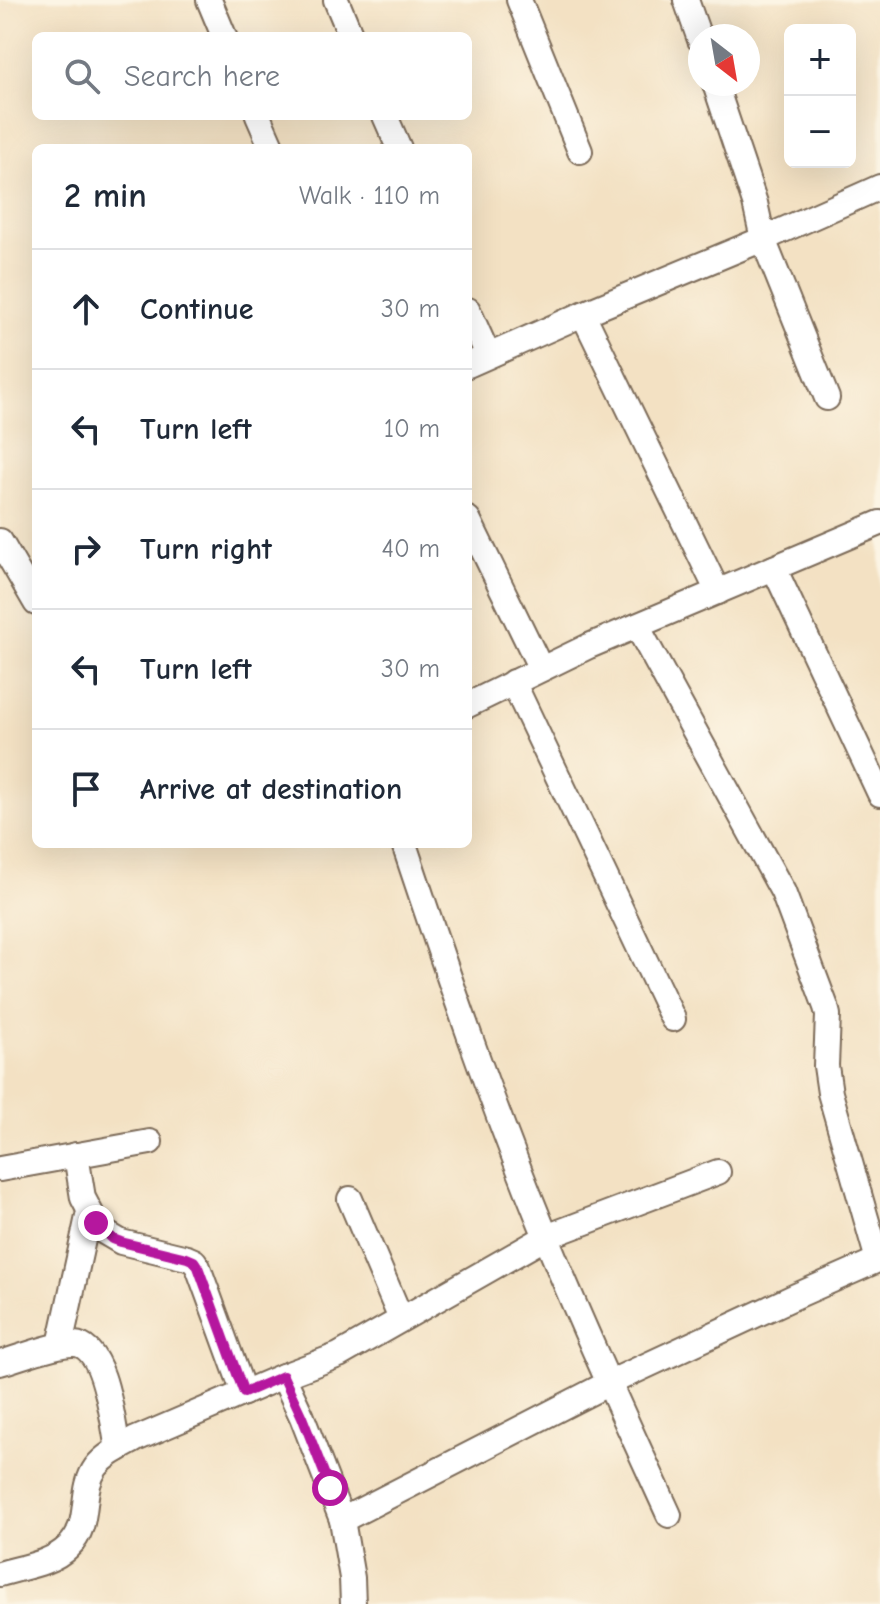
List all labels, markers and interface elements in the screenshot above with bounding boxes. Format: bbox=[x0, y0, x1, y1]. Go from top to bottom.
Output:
north arrow bbox=[688, 24, 760, 96]
map controls bbox=[784, 24, 856, 168]
button: + bbox=[784, 24, 856, 96]
search box bbox=[32, 32, 472, 120]
icon: search bbox=[60, 54, 104, 98]
text: Search here bbox=[124, 59, 280, 94]
button: − bbox=[784, 96, 856, 168]
text: 2 min bbox=[64, 176, 147, 216]
text: Walk · 110 m bbox=[299, 181, 440, 211]
icon: ahead bbox=[64, 287, 108, 331]
text: Continue bbox=[140, 292, 254, 327]
text: 30 m bbox=[381, 294, 440, 324]
icon: left bbox=[64, 407, 108, 451]
text: Turn left bbox=[140, 412, 252, 447]
text: 10 m bbox=[384, 414, 440, 444]
icon: right bbox=[64, 527, 108, 571]
text: Turn right bbox=[140, 532, 272, 567]
text: 40 m bbox=[381, 534, 440, 564]
icon: left bbox=[64, 647, 108, 691]
text: Turn left bbox=[140, 652, 252, 687]
text: 30 m bbox=[381, 654, 440, 684]
icon: arrive bbox=[64, 767, 108, 811]
text: Arrive at destination bbox=[140, 772, 402, 807]
route end bbox=[78, 1205, 114, 1241]
route start bbox=[312, 1470, 348, 1506]

